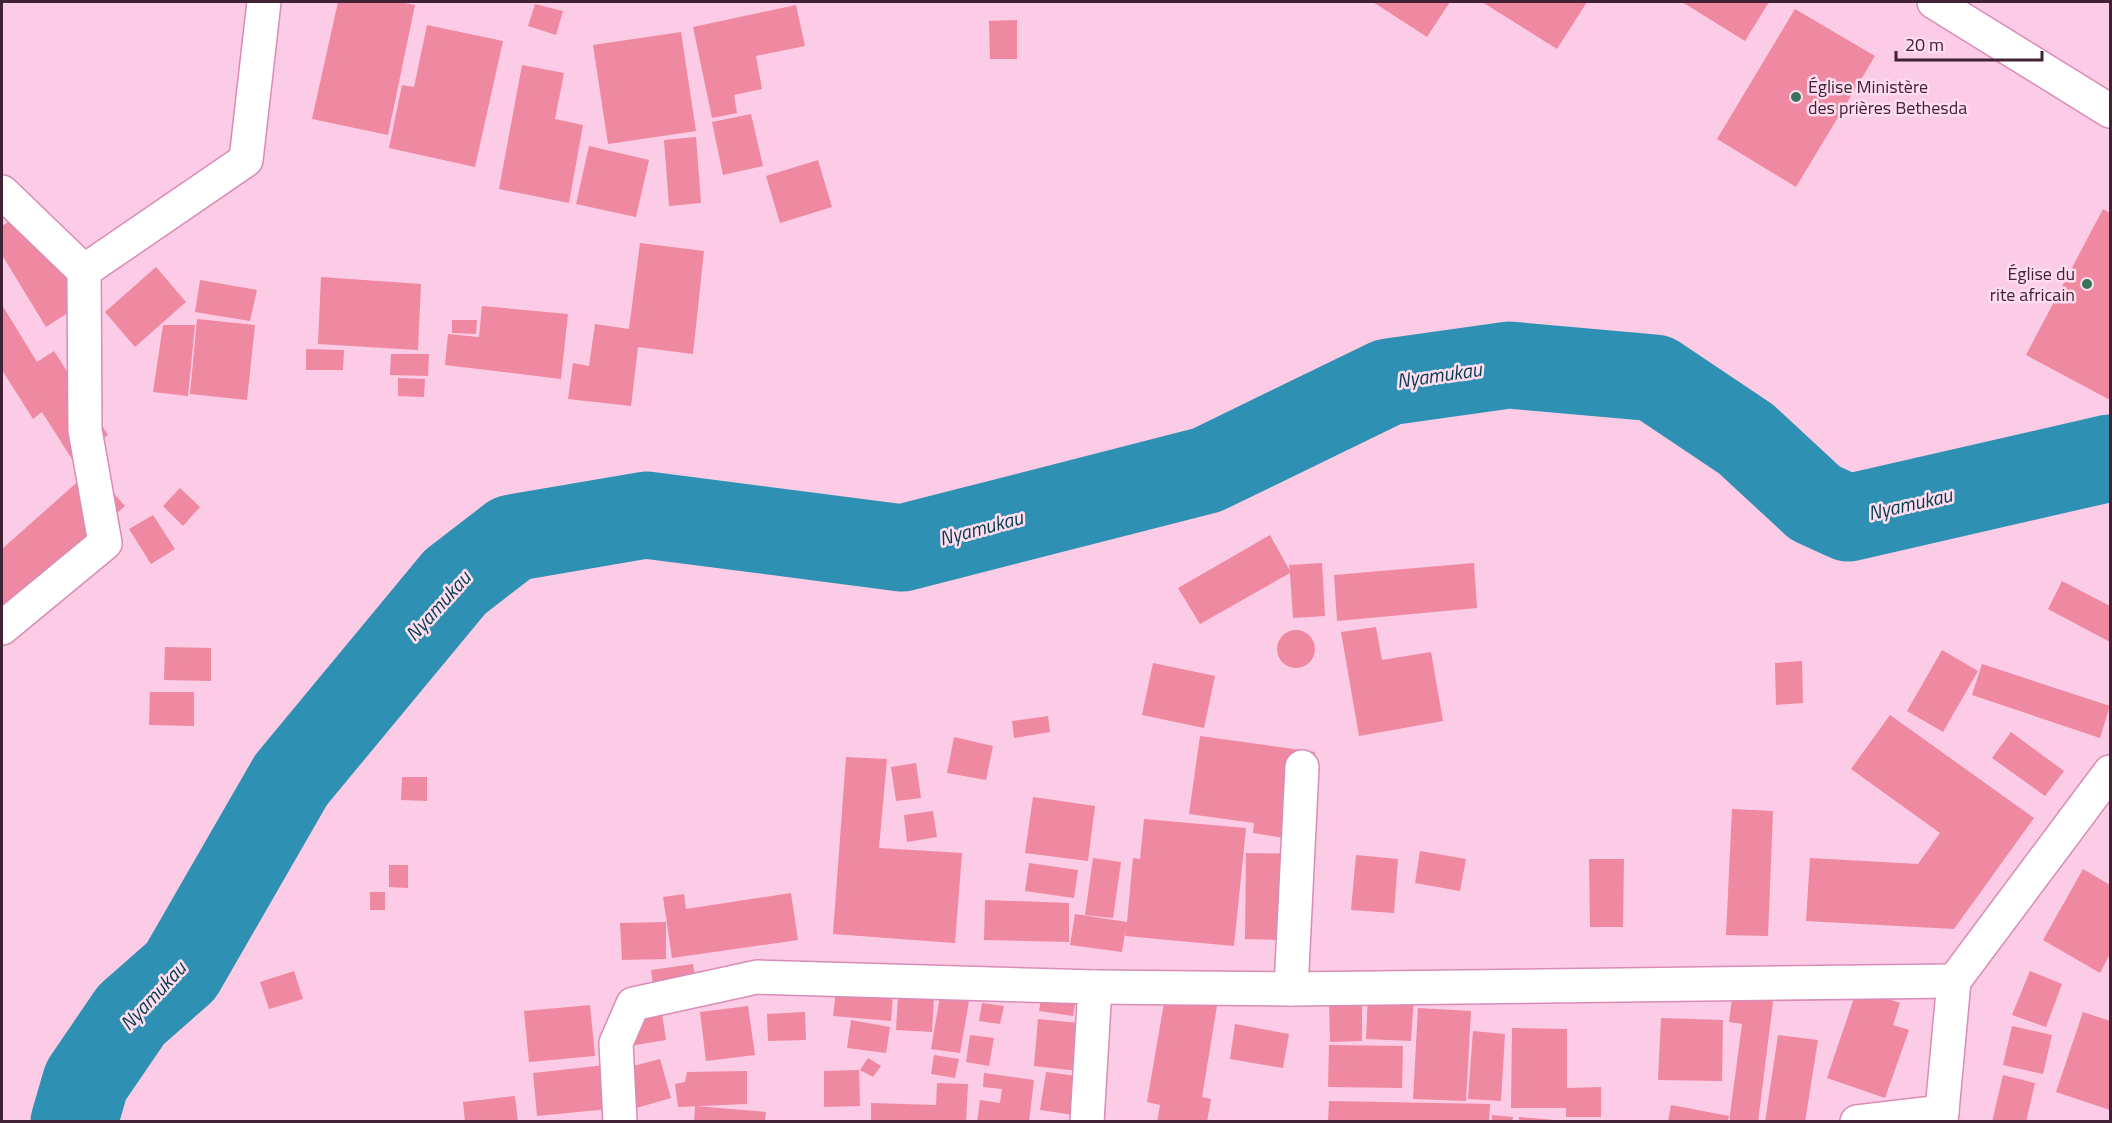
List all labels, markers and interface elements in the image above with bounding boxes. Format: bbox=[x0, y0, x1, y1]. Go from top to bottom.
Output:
scale bar bbox=[1896, 24, 2042, 62]
text: 20 m bbox=[1905, 31, 1944, 58]
place label: Église Ministère des prières Bethesda bbox=[1808, 73, 1967, 121]
marker: Église Ministère des prières Bethesda bbox=[1789, 90, 1803, 104]
place label: Église du rite africain bbox=[1990, 260, 2075, 308]
marker: Église du rite africain bbox=[2080, 277, 2094, 291]
water label: Nyamukau bbox=[1394, 353, 1484, 396]
water label: Nyamukau bbox=[1865, 479, 1956, 528]
water label: Nyamukau bbox=[936, 501, 1027, 554]
water label: Nyamukau bbox=[398, 563, 478, 648]
water label: Nyamukau bbox=[112, 953, 194, 1037]

